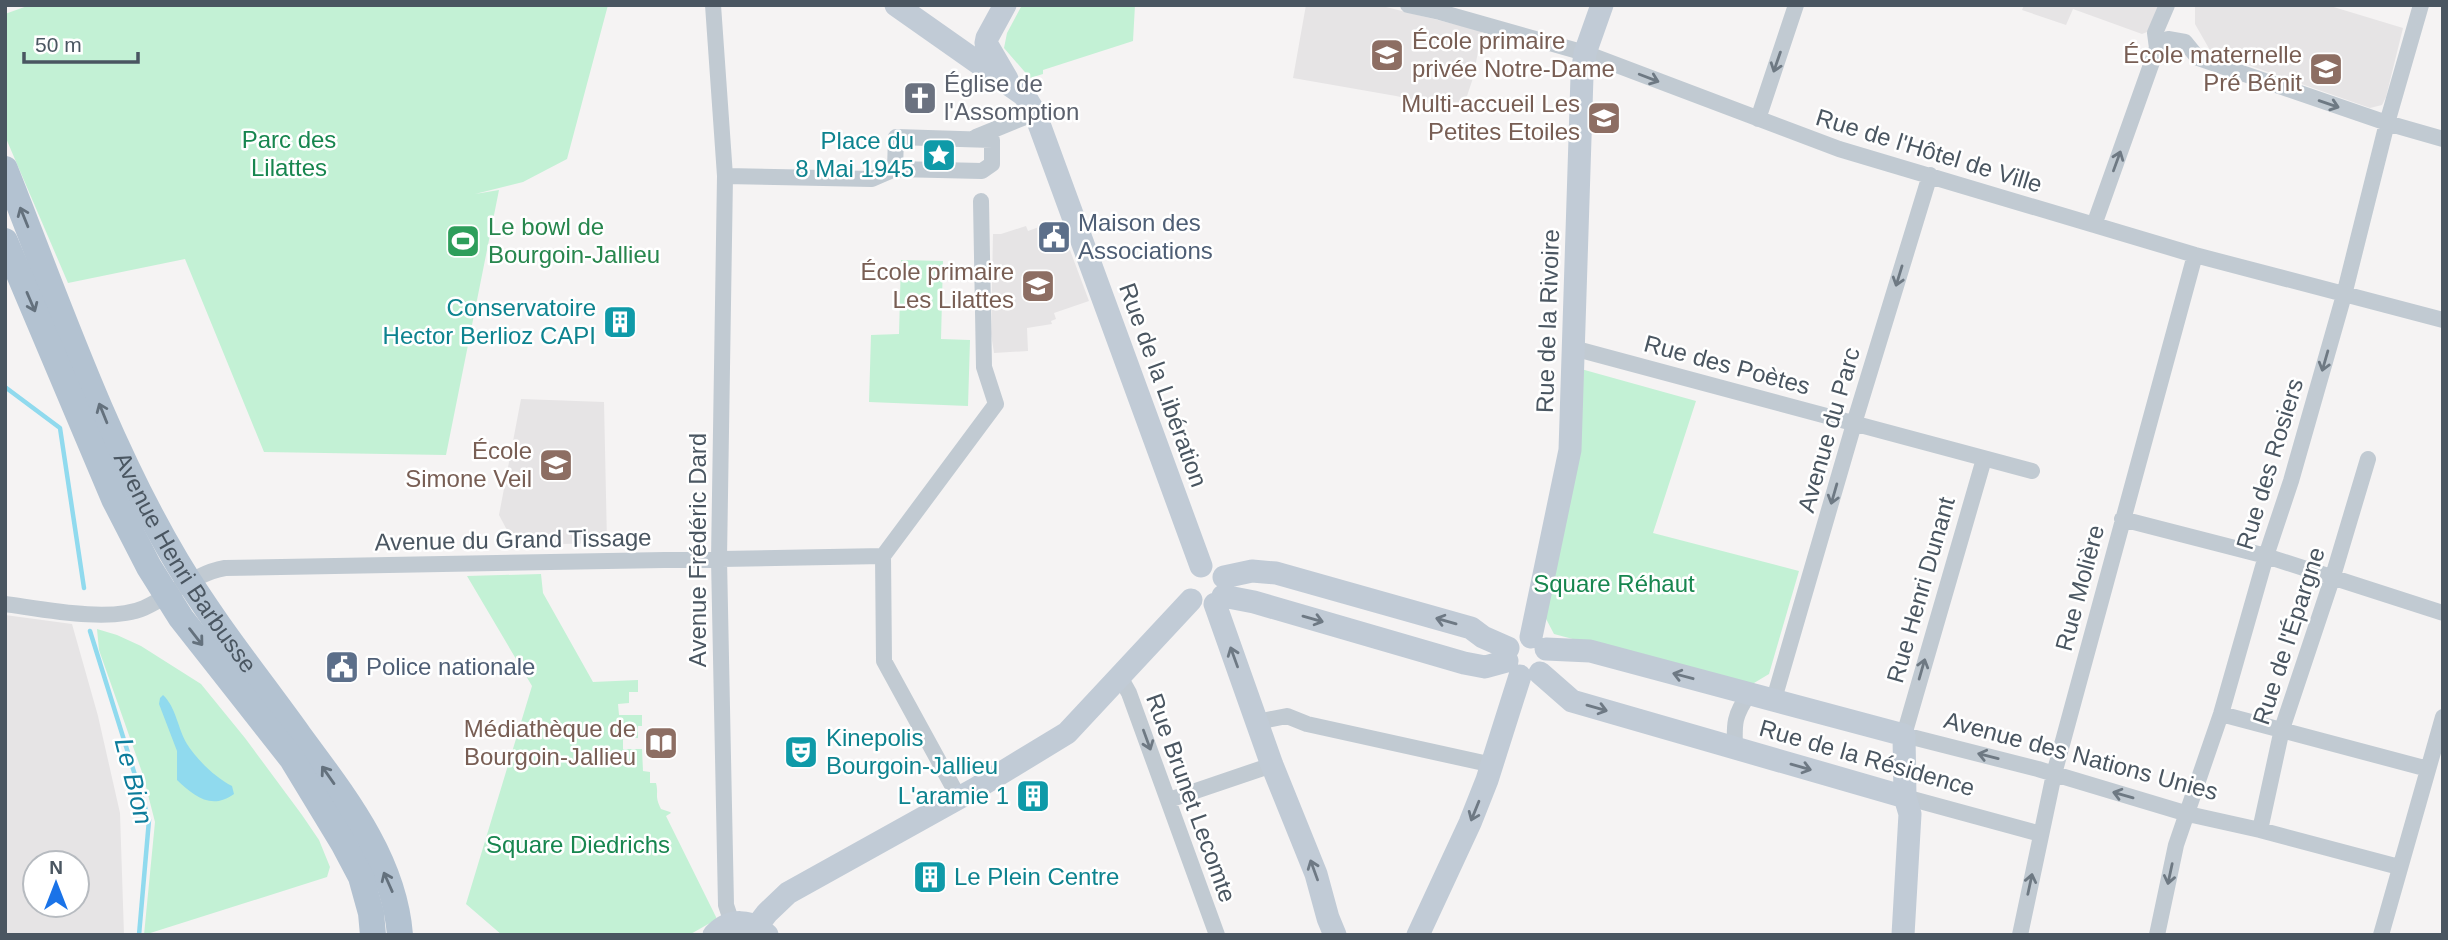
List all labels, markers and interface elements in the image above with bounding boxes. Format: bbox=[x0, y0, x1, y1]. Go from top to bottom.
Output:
scale bar bbox=[24, 21, 138, 65]
place label: École primaire privée Notre-Dame bbox=[1412, 27, 1615, 82]
text: 50 m bbox=[35, 33, 82, 56]
school or university icon: École primaire privée Notre-Dame bbox=[1368, 36, 1406, 74]
place label: École maternelle Pré Bénit bbox=[2123, 41, 2302, 96]
school or university icon: École maternelle Pré Bénit bbox=[2307, 50, 2345, 88]
one-way arrow bbox=[1770, 51, 1783, 73]
place label: Église de l'Assomption bbox=[944, 70, 1079, 125]
one-way arrow bbox=[1638, 73, 1660, 85]
church icon: Église de l'Assomption bbox=[901, 79, 939, 117]
place label: Multi-accueil Les Petites Etoiles bbox=[1401, 90, 1580, 145]
school or university icon: Multi-accueil Les Petites Etoiles bbox=[1585, 99, 1623, 137]
one-way arrow bbox=[2318, 99, 2340, 111]
street label: Rue de l'Hôtel de Ville bbox=[1813, 103, 2045, 198]
park label: Parc des Lilattes bbox=[242, 126, 336, 181]
place label: Place du 8 Mai 1945 bbox=[795, 127, 914, 182]
place icon: Place du 8 Mai 1945 bbox=[920, 136, 958, 174]
one-way arrow bbox=[2112, 150, 2124, 172]
one-way arrow bbox=[17, 206, 30, 228]
place label: Maison des Associations bbox=[1078, 209, 1213, 264]
place label: Le bowl de Bourgoin-Jallieu bbox=[488, 213, 660, 268]
public building icon: Maison des Associations bbox=[1035, 218, 1073, 256]
sports icon: Le bowl de Bourgoin-Jallieu bbox=[444, 222, 482, 260]
street label: Rue de la Rivoire bbox=[1531, 229, 1564, 413]
place label: École primaire Les Lilattes bbox=[861, 258, 1014, 313]
one-way arrow bbox=[1891, 265, 1904, 287]
school or university icon: École primaire Les Lilattes bbox=[1019, 267, 1057, 305]
street label: Rue de la Libération bbox=[1114, 279, 1213, 490]
one-way arrow bbox=[25, 291, 38, 312]
place label: Conservatoire Hector Berlioz CAPI bbox=[383, 294, 596, 349]
building icon: Conservatoire Hector Berlioz CAPI bbox=[601, 303, 639, 341]
street label: Rue des Poètes bbox=[1641, 329, 1813, 400]
street label: Avenue du Parc bbox=[1792, 344, 1865, 515]
one-way arrow bbox=[2318, 349, 2331, 371]
street label: Rue des Rosiers bbox=[2231, 375, 2308, 553]
one-way arrow bbox=[96, 402, 109, 424]
street label: Avenue Frédéric Dard bbox=[684, 433, 711, 667]
place label: École Simone Veil bbox=[405, 437, 532, 492]
school or university icon: École Simone Veil bbox=[537, 446, 575, 484]
street label: Avenue Henri Barbusse bbox=[109, 448, 262, 678]
one-way arrow bbox=[1826, 483, 1839, 505]
street label: Rue Henri Dunant bbox=[1881, 493, 1960, 686]
street label: Rue Molière bbox=[2050, 522, 2109, 654]
street label: Avenue du Grand Tissage bbox=[374, 524, 652, 555]
street label: Rue de l'Épargne bbox=[2247, 544, 2330, 728]
park label: Square Réhaut bbox=[1533, 570, 1695, 597]
one-way arrow bbox=[1302, 614, 1324, 627]
one-way arrow bbox=[1435, 614, 1457, 627]
one-way arrow bbox=[188, 627, 203, 645]
one-way arrow bbox=[1227, 646, 1239, 668]
public building icon: Police nationale bbox=[323, 648, 361, 686]
place label: Police nationale bbox=[366, 653, 535, 680]
one-way arrow bbox=[1916, 658, 1929, 680]
one-way arrow bbox=[1672, 669, 1694, 682]
street label: Rue Brunet Lecomte bbox=[1141, 690, 1242, 906]
one-way arrow bbox=[1585, 702, 1607, 715]
street label: Avenue des Nations Unies bbox=[1941, 706, 2221, 805]
street label: Rue de la Résidence bbox=[1756, 714, 1978, 801]
place label: Médiathèque de Bourgoin-Jallieu bbox=[464, 715, 636, 770]
library icon: Médiathèque de Bourgoin-Jallieu bbox=[642, 724, 680, 762]
place label: Kinepolis Bourgoin-Jallieu bbox=[826, 724, 998, 779]
one-way arrow bbox=[1141, 729, 1154, 750]
theatre icon: Kinepolis Bourgoin-Jallieu bbox=[782, 733, 820, 771]
water label: Le Bion bbox=[109, 735, 159, 827]
one-way arrow bbox=[1977, 749, 2000, 762]
one-way arrow bbox=[1789, 761, 1812, 774]
one-way arrow bbox=[321, 766, 335, 785]
building icon: L'aramie 1 bbox=[1014, 777, 1052, 815]
place label: L'aramie 1 bbox=[898, 782, 1009, 809]
one-way arrow bbox=[2112, 788, 2134, 801]
one-way arrow bbox=[1467, 799, 1480, 821]
park label: Square Diedrichs bbox=[486, 831, 670, 858]
north arrow bbox=[21, 849, 91, 919]
text: N bbox=[49, 857, 63, 878]
building icon: Le Plein Centre bbox=[911, 858, 949, 896]
one-way arrow bbox=[1307, 859, 1319, 881]
one-way arrow bbox=[2162, 862, 2176, 885]
place label: Le Plein Centre bbox=[954, 863, 1119, 890]
one-way arrow bbox=[381, 871, 394, 893]
one-way arrow bbox=[2024, 873, 2038, 896]

